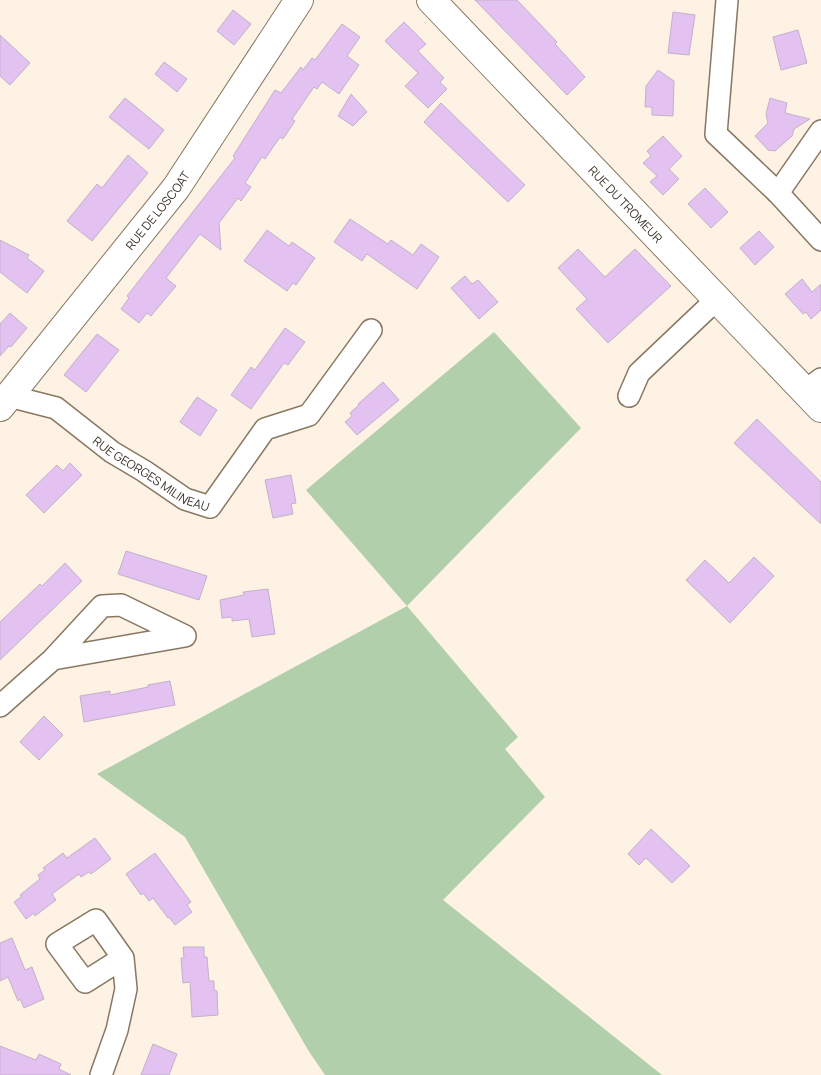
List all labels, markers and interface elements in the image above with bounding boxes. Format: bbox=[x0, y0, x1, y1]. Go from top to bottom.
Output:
street label: RUE DU TROMEUR bbox=[585, 162, 667, 246]
street label: RUE DE LOSCOAT bbox=[121, 167, 194, 253]
street label: RUE GEORGES MILINEAU bbox=[90, 432, 212, 515]

